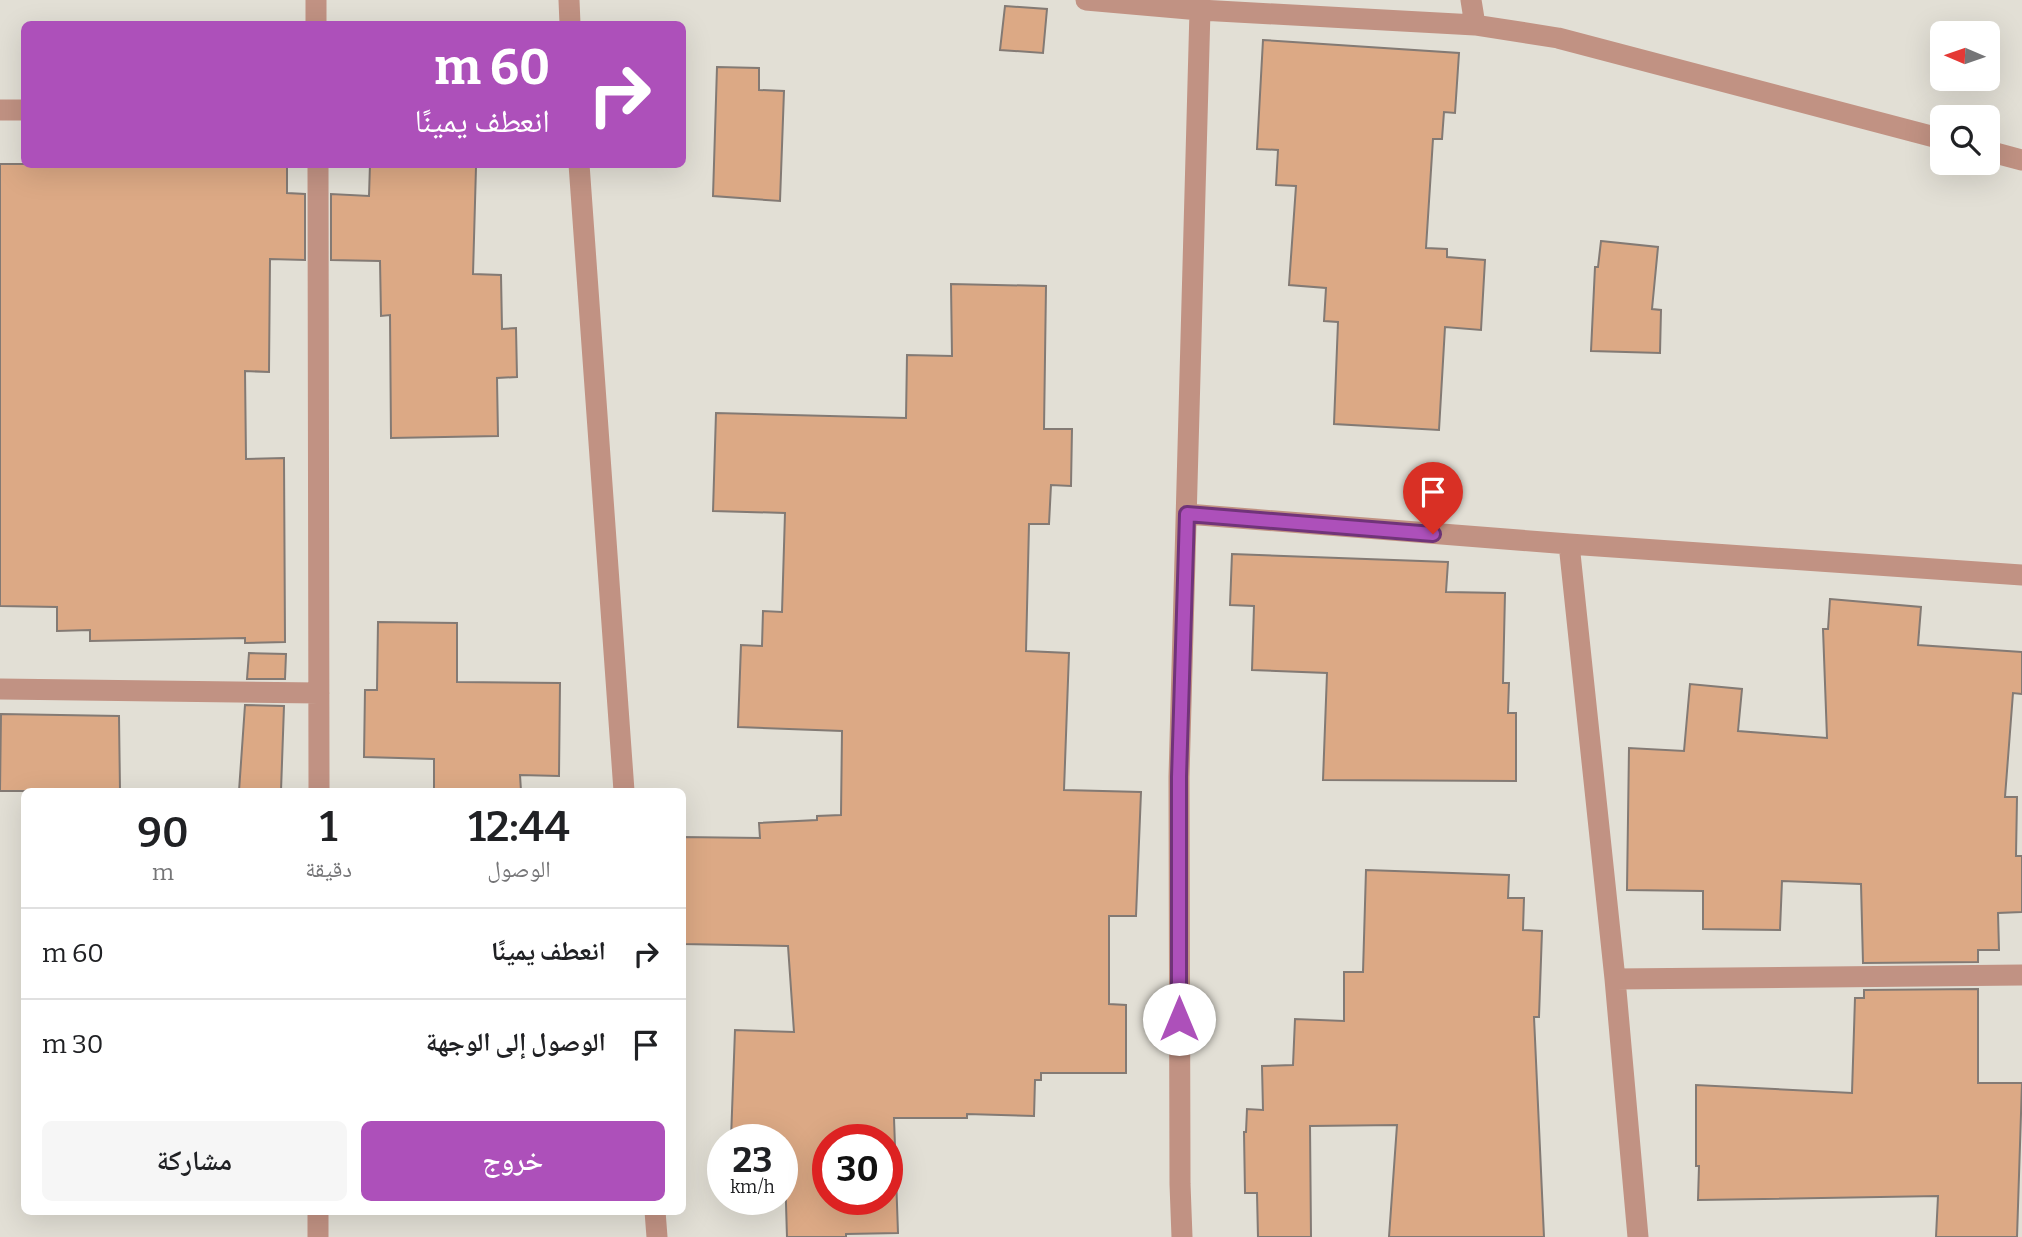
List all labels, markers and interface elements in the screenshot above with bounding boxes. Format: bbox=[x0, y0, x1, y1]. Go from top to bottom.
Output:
north arrow bbox=[1930, 21, 2000, 91]
map controls bbox=[1930, 21, 2000, 175]
text: 60 m bbox=[434, 38, 550, 97]
icon: right bbox=[574, 49, 665, 140]
text: انعطف يمينًا bbox=[415, 102, 550, 140]
button: search bbox=[1930, 105, 2000, 175]
pin bbox=[1403, 462, 1463, 534]
icon: arrive bbox=[1414, 473, 1452, 511]
text: 1 bbox=[320, 802, 337, 852]
text: 12:44 bbox=[468, 802, 570, 852]
text: 90 bbox=[137, 808, 189, 858]
text: دقيقة bbox=[305, 855, 352, 883]
text: الوصول bbox=[487, 855, 551, 883]
text: m bbox=[152, 858, 174, 886]
icon: right bbox=[627, 935, 665, 973]
text: انعطف يمينًا bbox=[491, 936, 606, 967]
text: 60 m bbox=[42, 938, 104, 969]
position arrow bbox=[1142, 982, 1216, 1056]
icon: arrive bbox=[627, 1026, 665, 1064]
text: الوصول إلى الوجهة bbox=[426, 1027, 606, 1058]
text: 30 m bbox=[42, 1029, 104, 1060]
button: مشاركة bbox=[42, 1121, 347, 1201]
button: خروج bbox=[361, 1121, 665, 1201]
speed limit sign: 30 bbox=[812, 1124, 903, 1215]
text: 23 bbox=[733, 1139, 772, 1181]
text: km/h bbox=[730, 1176, 775, 1198]

